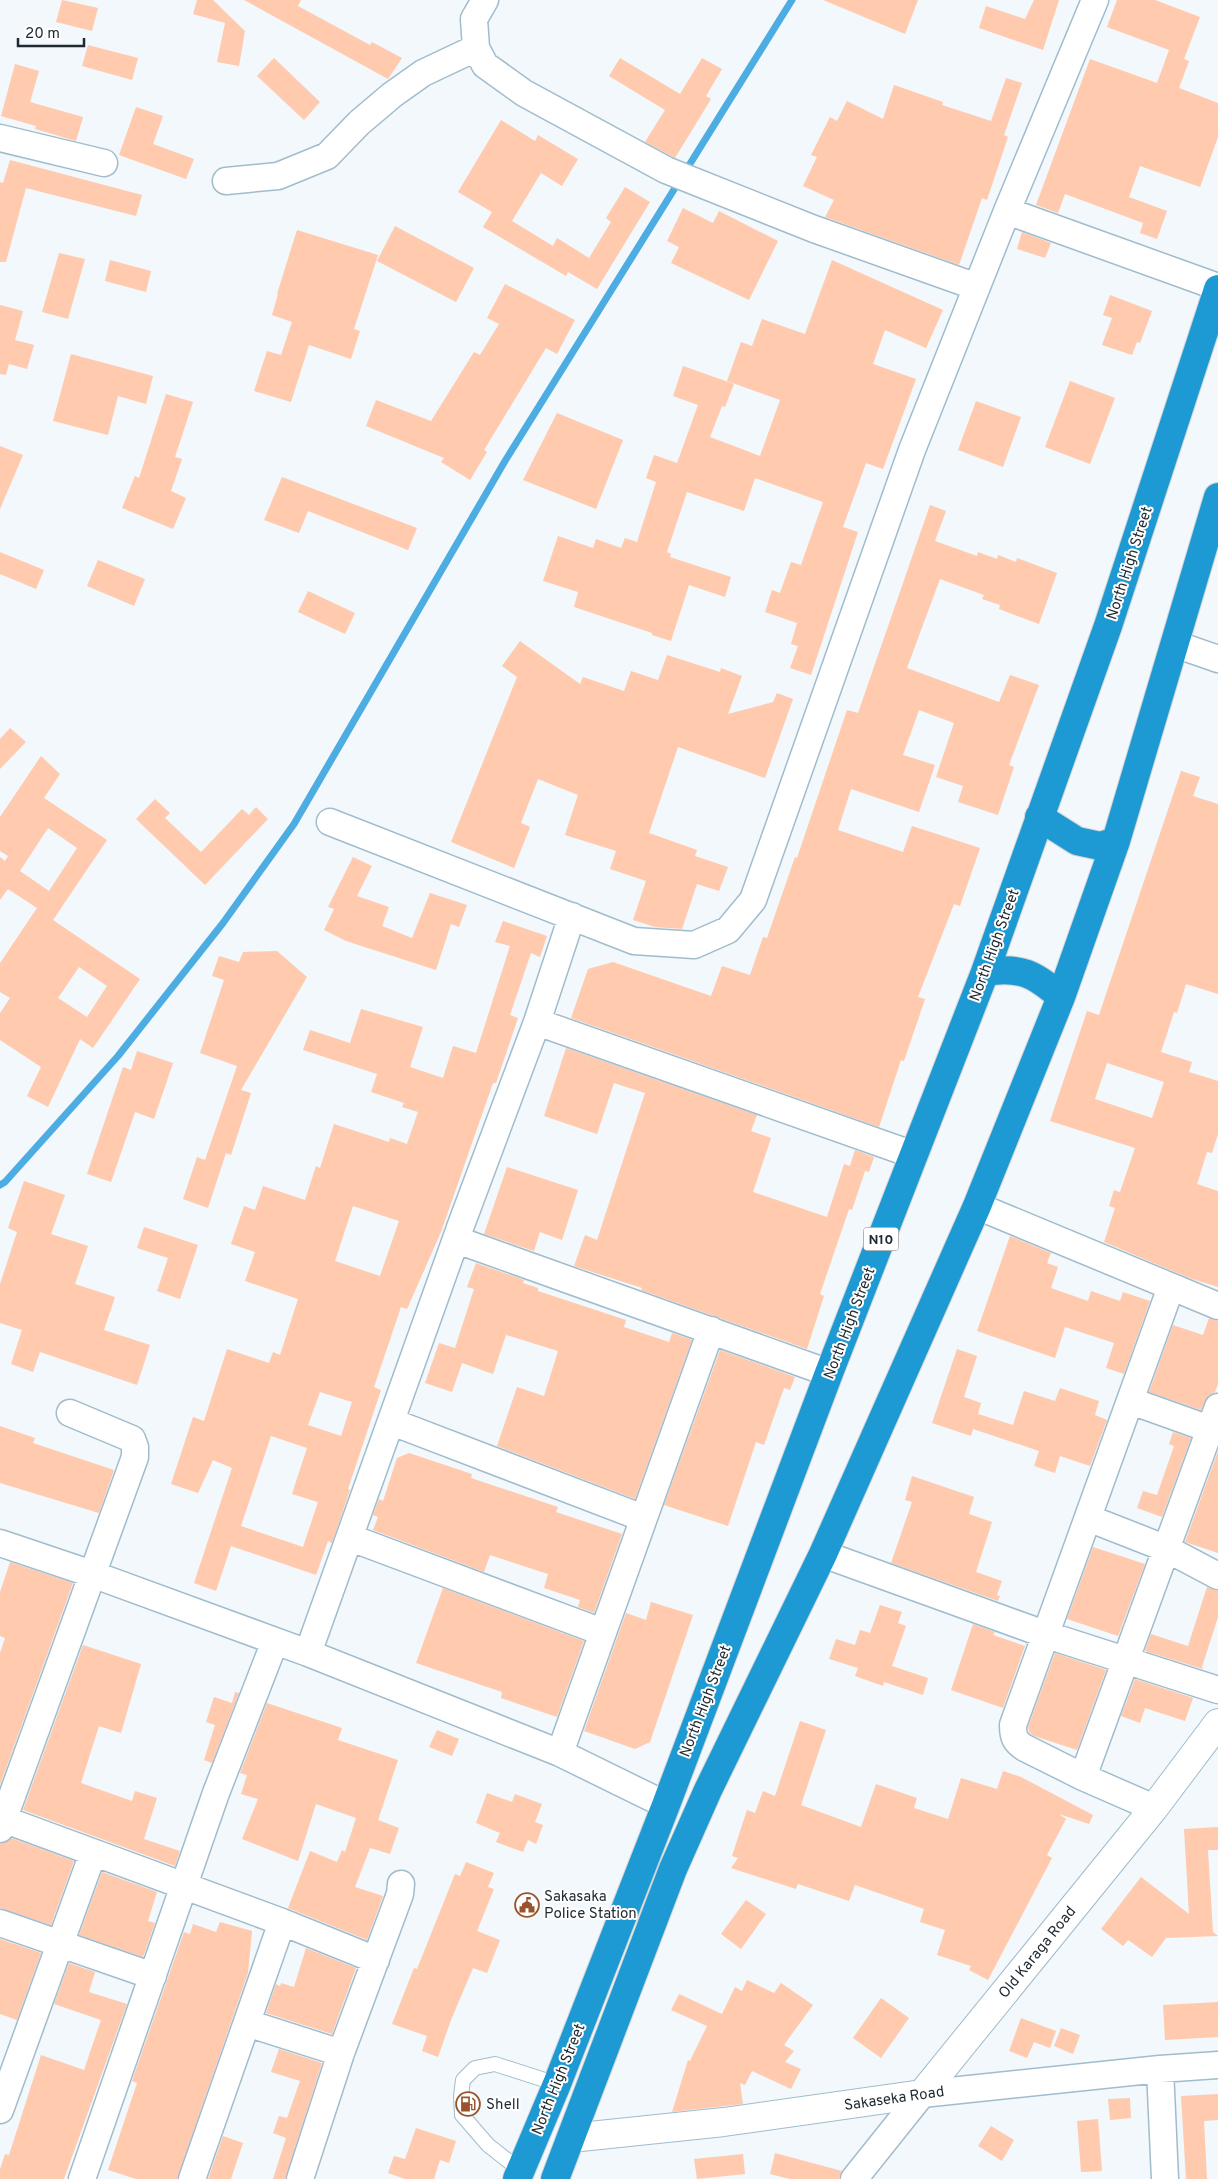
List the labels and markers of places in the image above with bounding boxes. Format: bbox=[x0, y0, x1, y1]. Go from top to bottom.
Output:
place label: Sakasaka Police Station bbox=[544, 1888, 637, 1924]
public building icon: Sakasaka Police Station bbox=[514, 1892, 540, 1918]
fuel station icon: Shell bbox=[455, 2091, 481, 2117]
place label: Shell bbox=[486, 2096, 520, 2115]

